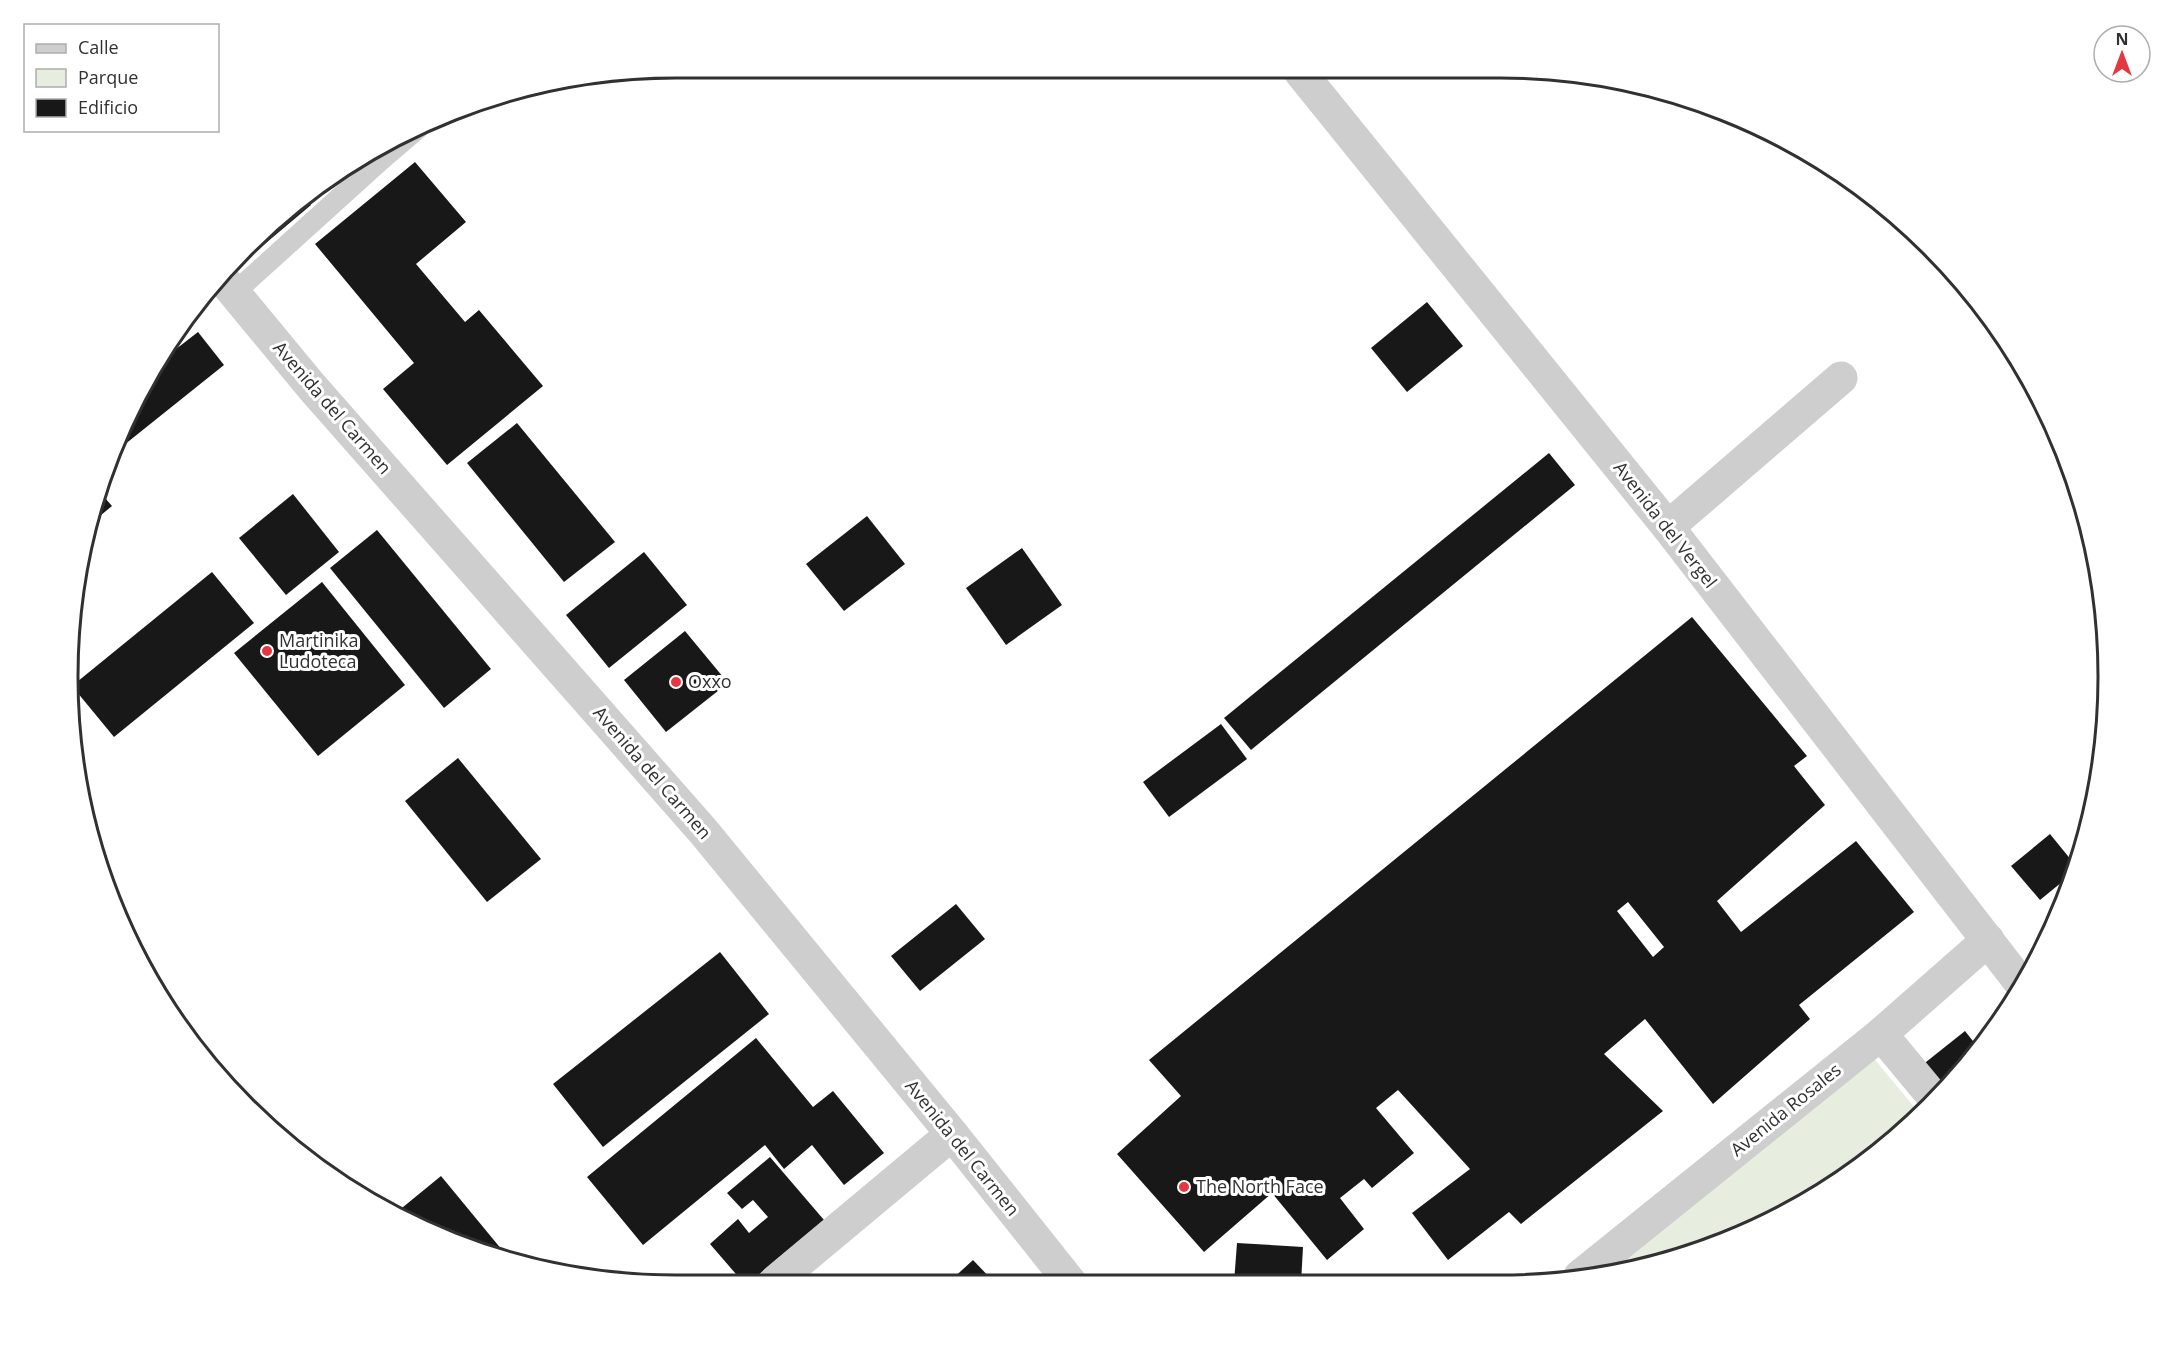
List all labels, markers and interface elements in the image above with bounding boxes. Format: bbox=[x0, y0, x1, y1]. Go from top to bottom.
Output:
legend bbox=[24, 24, 219, 132]
north arrow bbox=[2092, 24, 2152, 84]
text: N bbox=[2115, 28, 2129, 50]
text: Calle bbox=[78, 35, 119, 59]
text: Parque bbox=[78, 65, 138, 89]
text: Edificio bbox=[78, 95, 138, 119]
street label: Avenida del Carmen bbox=[268, 336, 397, 479]
street label: Avenida del Vergel bbox=[1609, 456, 1723, 593]
place label: Martinika Ludoteca bbox=[279, 628, 359, 673]
marker: Martinika Ludoteca bbox=[260, 644, 274, 658]
place label: Oxxo bbox=[688, 669, 732, 693]
marker: Oxxo bbox=[669, 675, 683, 689]
street label: Avenida del Carmen bbox=[588, 701, 717, 844]
street label: Avenida Rosales bbox=[1725, 1057, 1846, 1161]
street label: Avenida del Carmen bbox=[900, 1074, 1025, 1220]
place label: The North Face bbox=[1196, 1174, 1324, 1198]
marker: The North Face bbox=[1177, 1180, 1191, 1194]

